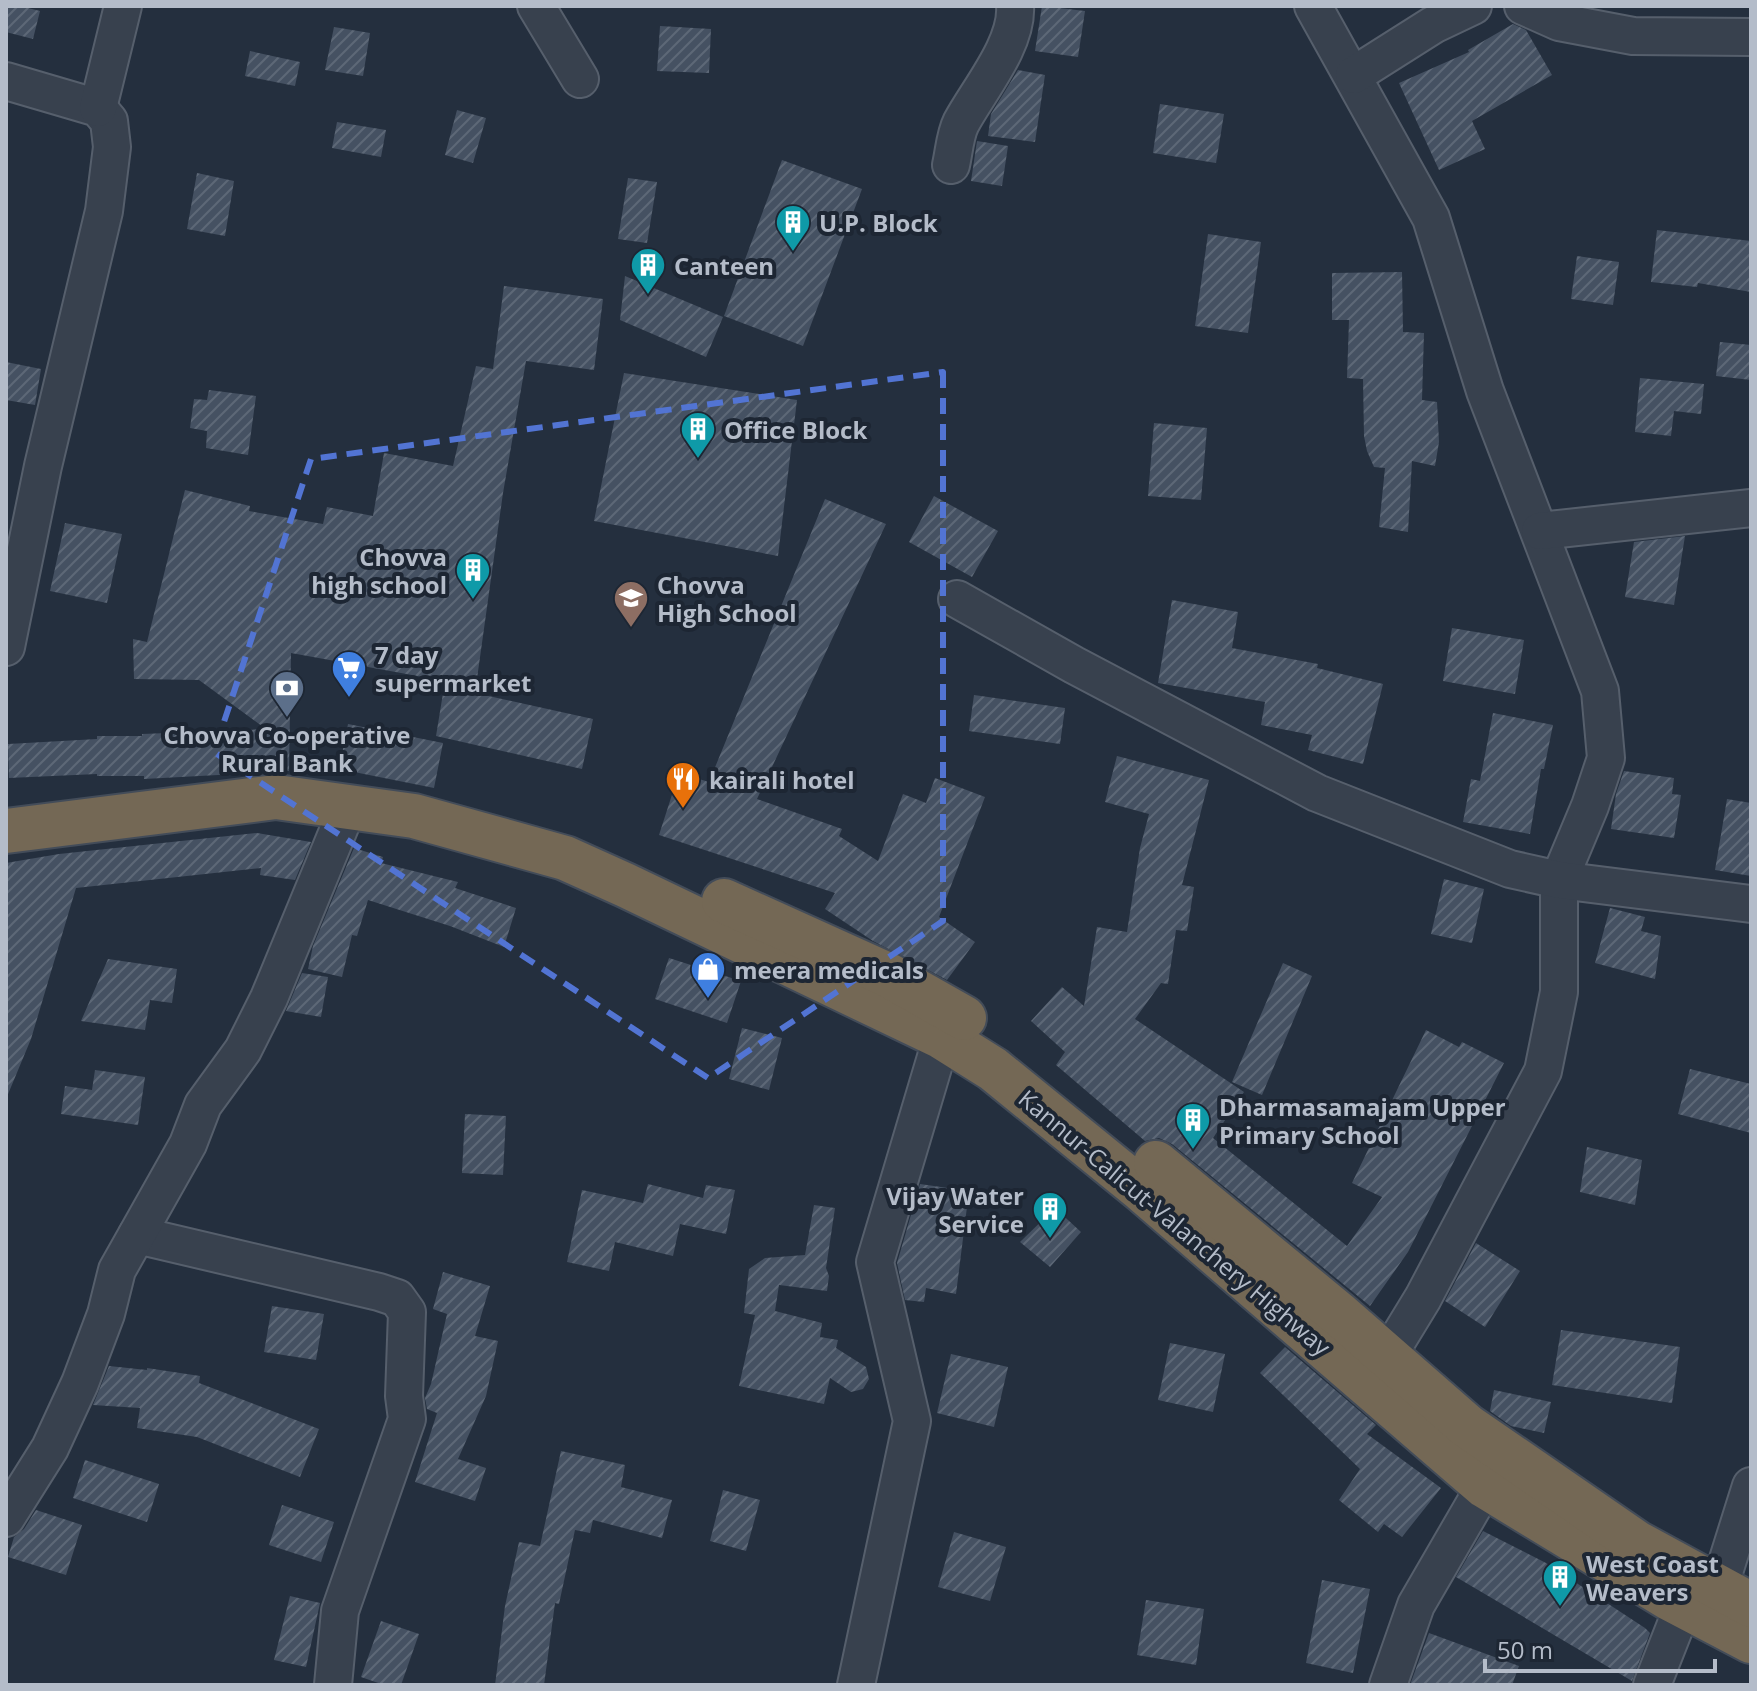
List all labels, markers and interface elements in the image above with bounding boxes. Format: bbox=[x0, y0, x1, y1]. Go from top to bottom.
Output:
building icon: U.P. Block bbox=[774, 203, 812, 253]
place label: U.P. Block bbox=[819, 206, 938, 239]
building icon: Canteen bbox=[629, 246, 667, 296]
place label: Canteen bbox=[674, 249, 774, 282]
building icon: Office Block bbox=[679, 410, 717, 460]
place label: Office Block bbox=[724, 413, 867, 446]
place label: Chovva high school bbox=[311, 540, 447, 601]
building icon: Chovva high school bbox=[454, 551, 492, 601]
place label: Chovva High School bbox=[657, 568, 797, 629]
school or university icon: Chovva High School bbox=[612, 579, 650, 629]
place label: 7 day supermarket bbox=[375, 638, 531, 699]
supermarket icon: 7 day supermarket bbox=[330, 649, 368, 699]
bank icon: Chovva Co-operative Rural Bank bbox=[268, 669, 306, 719]
place label: Chovva Co-operative Rural Bank bbox=[163, 718, 411, 779]
restaurant icon: kairali hotel bbox=[664, 760, 702, 810]
place label: kairali hotel bbox=[709, 763, 855, 796]
shop icon: meera medicals bbox=[689, 950, 727, 1000]
place label: meera medicals bbox=[734, 953, 924, 986]
street label: Kannur-Calicut-Valanchery Highway bbox=[1012, 1082, 1339, 1363]
place label: Dharmasamajam Upper Primary School bbox=[1219, 1090, 1506, 1151]
building icon: Dharmasamajam Upper Primary School bbox=[1174, 1101, 1212, 1151]
place label: Vijay Water Service bbox=[886, 1179, 1024, 1240]
building icon: Vijay Water Service bbox=[1031, 1190, 1069, 1240]
place label: West Coast Weavers bbox=[1586, 1547, 1719, 1608]
building icon: West Coast Weavers bbox=[1541, 1558, 1579, 1608]
scale bar bbox=[1485, 1623, 1715, 1673]
text: 50 m bbox=[1497, 1633, 1553, 1666]

